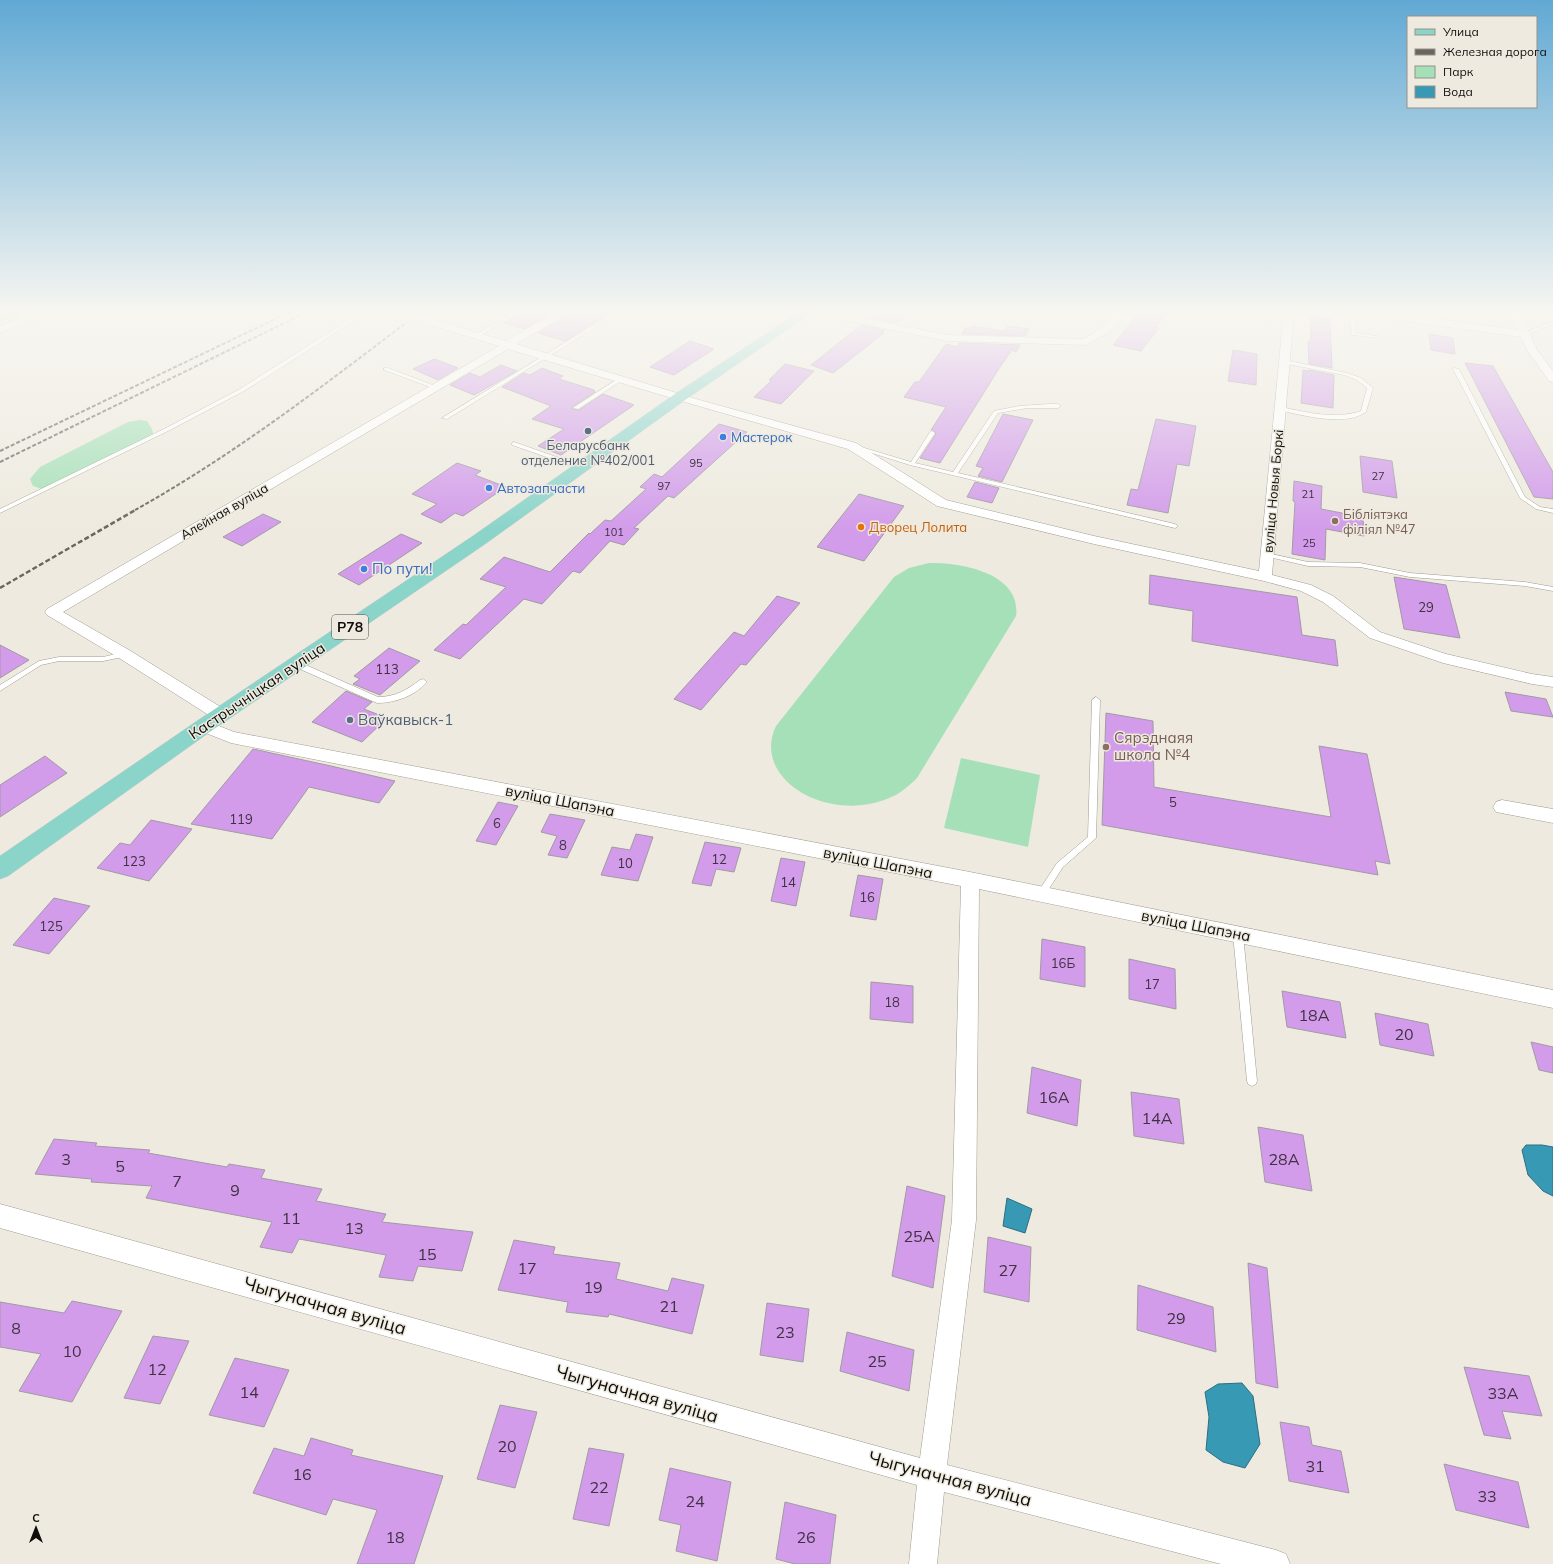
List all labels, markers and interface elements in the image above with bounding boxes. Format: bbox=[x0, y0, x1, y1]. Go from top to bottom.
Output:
legend bbox=[1407, 16, 1537, 108]
text: Улица bbox=[1442, 24, 1479, 39]
text: Железная дорога bbox=[1443, 44, 1547, 59]
text: Парк bbox=[1443, 64, 1474, 79]
text: Вода bbox=[1443, 84, 1473, 99]
marker: Беларусбанк отделение №402/001 bbox=[583, 426, 593, 436]
place label: Мастерок bbox=[731, 429, 792, 445]
street label: вуліца Новыя Боркі bbox=[1260, 429, 1286, 553]
marker: Мастерок bbox=[718, 432, 728, 442]
place label: Беларусбанк отделение №402/001 bbox=[521, 437, 655, 468]
house number: 95 bbox=[689, 456, 703, 470]
house number: 27 bbox=[1371, 469, 1385, 483]
street label: Алейная вуліца bbox=[177, 479, 271, 543]
house number: 97 bbox=[657, 479, 671, 493]
place label: Автозапчасти bbox=[497, 480, 585, 496]
marker: Автозапчасти bbox=[484, 483, 494, 493]
house number: 21 bbox=[1301, 487, 1315, 501]
place label: Бібліятэка філіял №47 bbox=[1343, 506, 1416, 537]
marker: Бібліятэка філіял №47 bbox=[1330, 516, 1340, 526]
place label: Дворец Лолита bbox=[869, 519, 967, 535]
marker: Дворец Лолита bbox=[856, 522, 866, 532]
house number: 101 bbox=[604, 525, 624, 539]
house number: 25 bbox=[1302, 536, 1316, 550]
place label: По пути! bbox=[372, 559, 432, 578]
marker: По пути! bbox=[359, 564, 369, 574]
house number: 29 bbox=[1418, 599, 1434, 615]
road number: Р78 bbox=[332, 615, 368, 639]
street label: Кастрычніцкая вуліца bbox=[185, 638, 328, 743]
house number: 113 bbox=[375, 661, 399, 677]
place label: Ваўкавыск-1 bbox=[358, 710, 453, 729]
marker: Ваўкавыск-1 bbox=[345, 715, 355, 725]
place label: Сярэднаяя школа №4 bbox=[1114, 728, 1193, 764]
marker: Сярэднаяя школа №4 bbox=[1101, 742, 1111, 752]
street label: вуліца Шапэна bbox=[504, 781, 616, 820]
house number: 5 bbox=[1169, 794, 1177, 810]
house number: 119 bbox=[229, 811, 253, 827]
house number: 6 bbox=[493, 815, 501, 831]
house number: 8 bbox=[559, 837, 567, 853]
street label: вуліца Шапэна bbox=[822, 843, 934, 882]
house number: 12 bbox=[711, 851, 727, 867]
house number: 123 bbox=[122, 853, 146, 869]
house number: 10 bbox=[617, 855, 633, 871]
house number: 14 bbox=[780, 874, 796, 890]
house number: 16 bbox=[859, 889, 875, 905]
street label: вуліца Шапэна bbox=[1140, 906, 1252, 945]
house number: 125 bbox=[39, 918, 63, 934]
house number: 16Б bbox=[1051, 955, 1075, 971]
house number: 17 bbox=[1144, 976, 1160, 992]
house number: 18 bbox=[884, 994, 900, 1010]
house number: 18А bbox=[1299, 1005, 1330, 1025]
house number: 20 bbox=[1394, 1024, 1414, 1044]
house number: 16А bbox=[1039, 1087, 1070, 1107]
house number: 14А bbox=[1142, 1108, 1173, 1128]
house number: 3 bbox=[61, 1149, 71, 1169]
house number: 28А bbox=[1269, 1149, 1300, 1169]
house number: 5 bbox=[115, 1156, 125, 1176]
house number: 7 bbox=[172, 1171, 182, 1191]
house number: 9 bbox=[230, 1180, 240, 1200]
house number: 11 bbox=[281, 1208, 301, 1228]
house number: 13 bbox=[344, 1218, 364, 1238]
house number: 25А bbox=[904, 1226, 935, 1246]
house number: 15 bbox=[417, 1244, 437, 1264]
house number: 17 bbox=[517, 1258, 537, 1278]
house number: 27 bbox=[998, 1260, 1018, 1280]
street label: Чыгуначная вуліца bbox=[241, 1271, 409, 1340]
house number: 19 bbox=[583, 1277, 603, 1297]
house number: 21 bbox=[659, 1296, 679, 1316]
house number: 29 bbox=[1166, 1308, 1186, 1328]
house number: 8 bbox=[11, 1318, 21, 1338]
house number: 23 bbox=[775, 1322, 795, 1342]
house number: 10 bbox=[62, 1341, 82, 1361]
house number: 25 bbox=[867, 1351, 887, 1371]
house number: 12 bbox=[147, 1359, 167, 1379]
street label: Чыгуначная вуліца bbox=[553, 1359, 721, 1428]
house number: 14 bbox=[239, 1382, 259, 1402]
house number: 33А bbox=[1488, 1383, 1519, 1403]
house number: 20 bbox=[497, 1436, 517, 1456]
street label: Чыгуначная вуліца bbox=[866, 1446, 1034, 1511]
house number: 31 bbox=[1305, 1456, 1325, 1476]
house number: 16 bbox=[292, 1464, 312, 1484]
house number: 22 bbox=[589, 1477, 609, 1497]
house number: 33 bbox=[1477, 1486, 1497, 1506]
house number: 24 bbox=[685, 1491, 705, 1511]
north arrow bbox=[16, 1508, 56, 1548]
text: С bbox=[32, 1511, 40, 1525]
house number: 18 bbox=[385, 1527, 405, 1547]
house number: 26 bbox=[796, 1527, 816, 1547]

